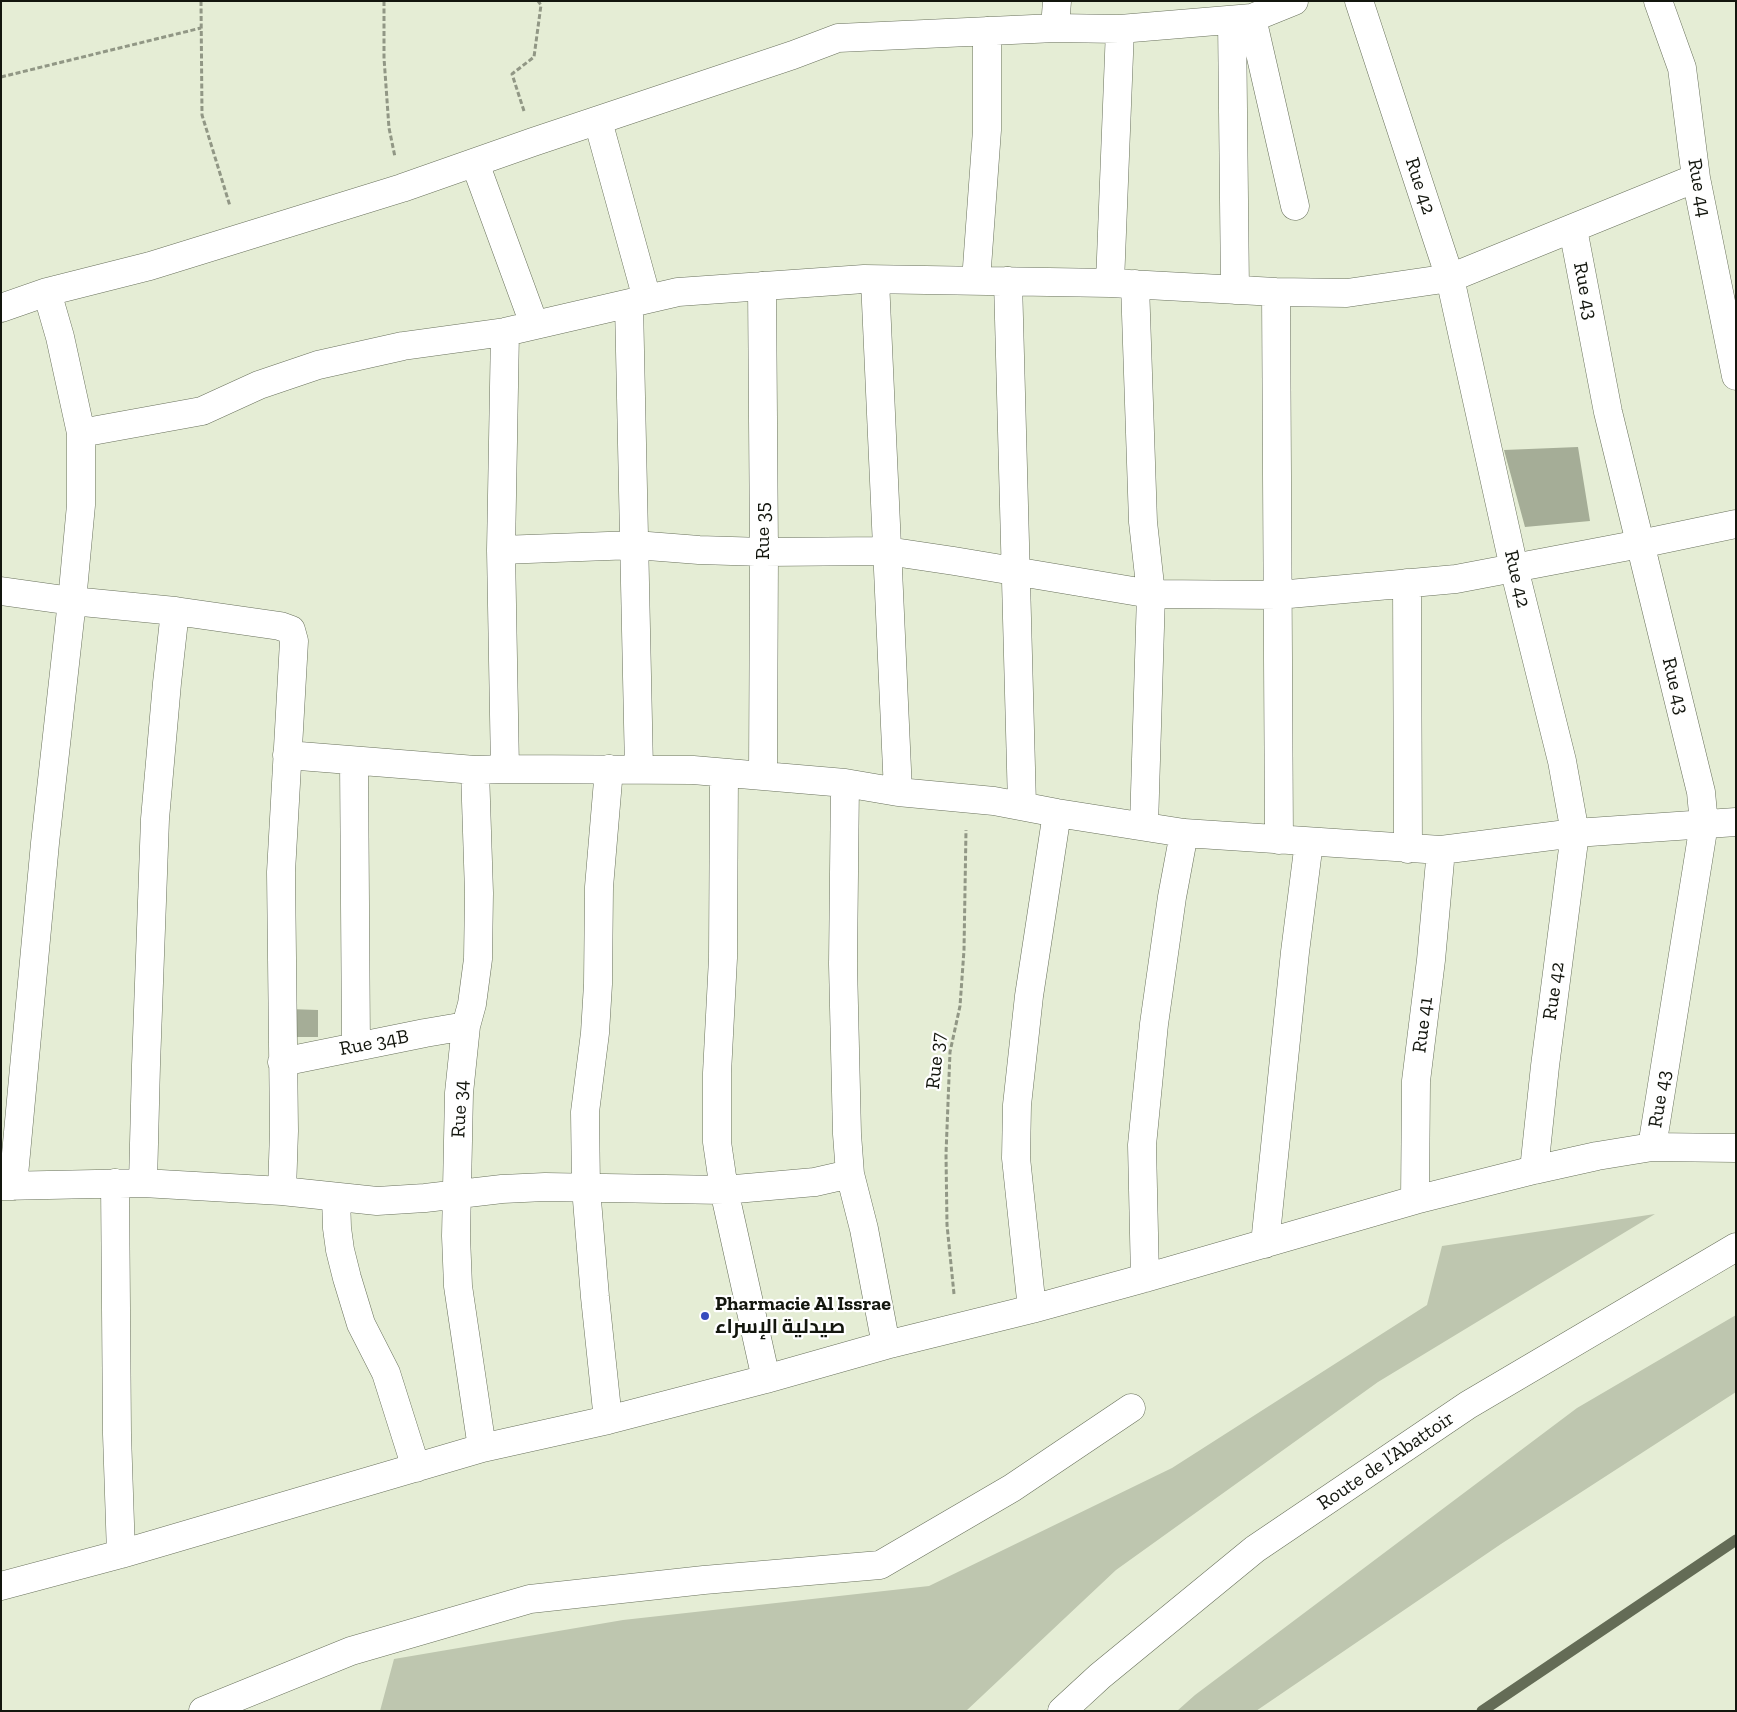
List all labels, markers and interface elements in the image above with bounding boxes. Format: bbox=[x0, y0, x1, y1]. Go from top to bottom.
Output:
street label: Rue 42 bbox=[1400, 154, 1440, 218]
street label: Rue 44 bbox=[1682, 157, 1716, 219]
street label: Rue 43 bbox=[1568, 260, 1602, 322]
street label: Rue 35 bbox=[751, 502, 775, 560]
street label: Rue 42 bbox=[1499, 548, 1535, 610]
street label: Rue 43 bbox=[1656, 655, 1694, 717]
street label: Rue 42 bbox=[1538, 960, 1570, 1022]
street label: Rue 41 bbox=[1408, 996, 1438, 1054]
street label: Rue 34B bbox=[337, 1025, 411, 1061]
street label: Rue 37 bbox=[921, 1032, 951, 1090]
street label: Rue 43 bbox=[1644, 1068, 1676, 1130]
street label: Rue 34 bbox=[446, 1079, 474, 1139]
place label: Pharmacie Al Issrae صيدلية الإسراء bbox=[715, 1292, 891, 1339]
marker: Pharmacie Al Issrae صيدلية الإسراء bbox=[699, 1310, 711, 1322]
street label: Route de l’Abattoir bbox=[1313, 1406, 1459, 1516]

